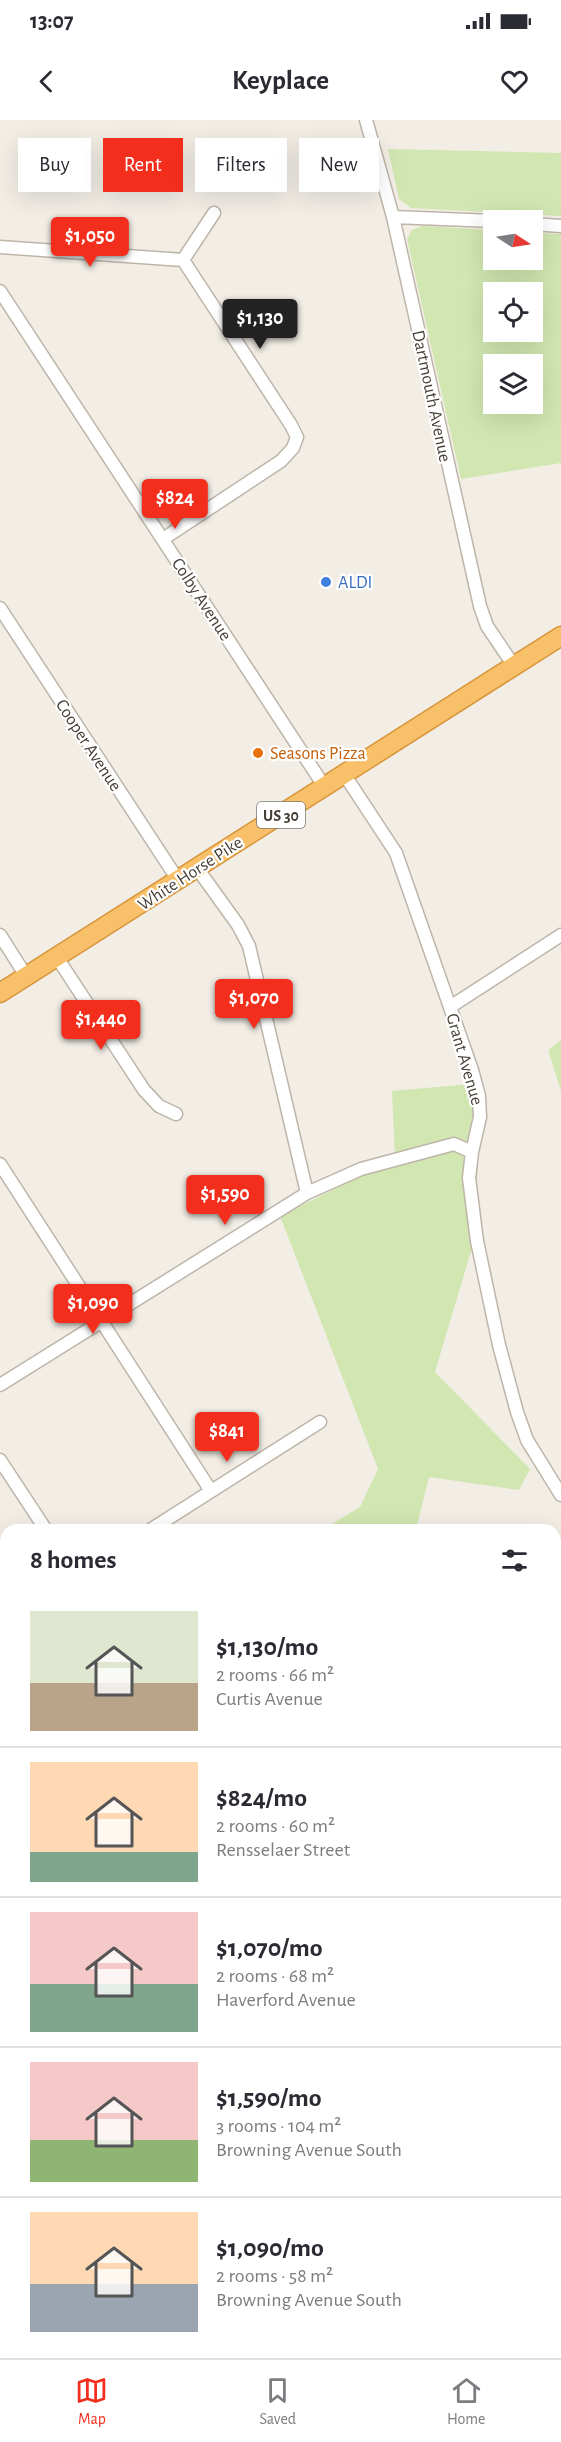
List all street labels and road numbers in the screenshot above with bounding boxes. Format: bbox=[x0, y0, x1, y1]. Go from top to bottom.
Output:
street label: Dartmouth Avenue bbox=[408, 329, 454, 464]
street label: Colby Avenue bbox=[168, 555, 234, 644]
street label: Cooper Avenue bbox=[52, 696, 124, 795]
road number: US 30 bbox=[257, 802, 305, 828]
street label: White Horse Pike bbox=[135, 833, 246, 914]
street label: Grant Avenue bbox=[442, 1011, 486, 1107]

